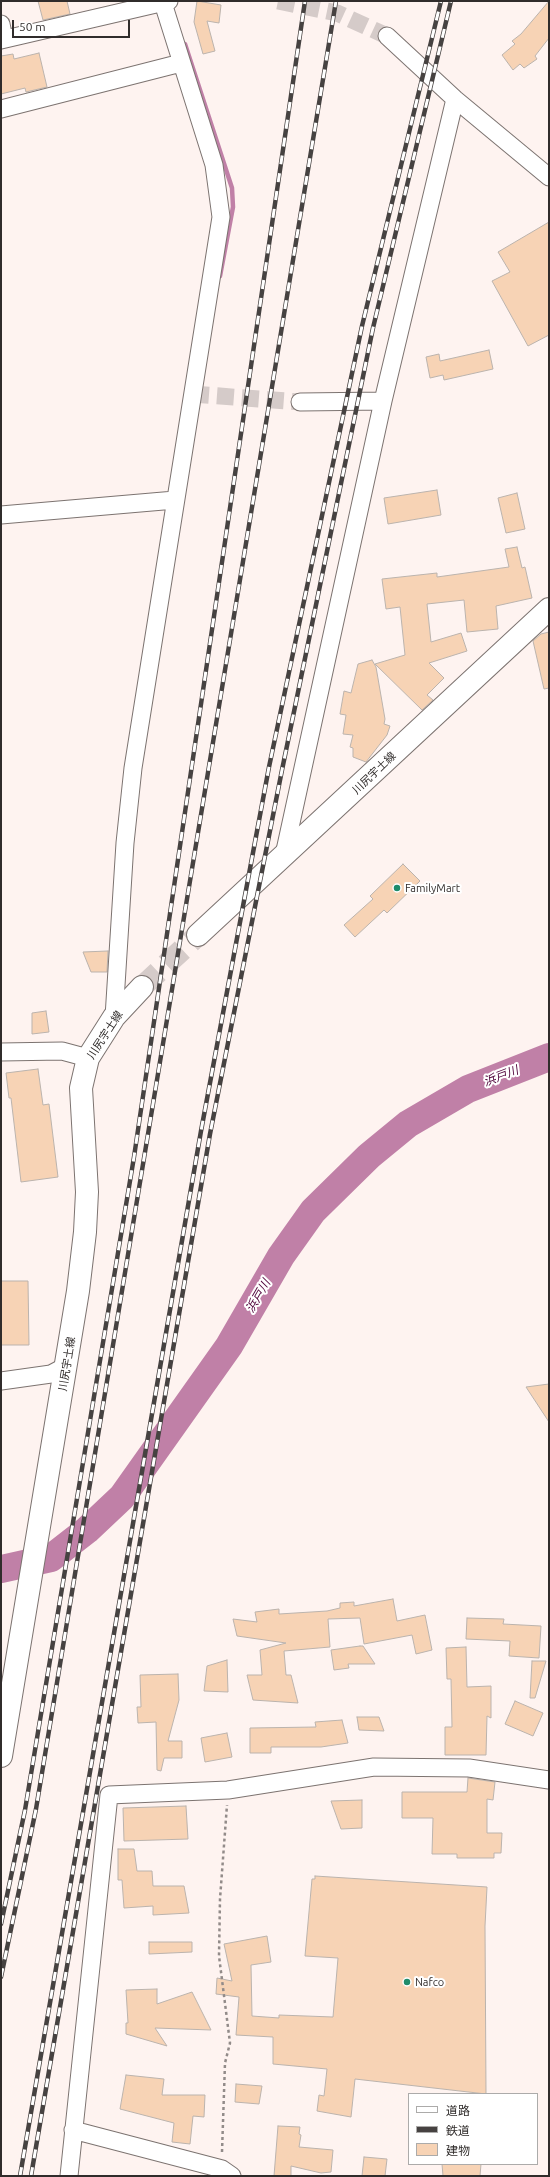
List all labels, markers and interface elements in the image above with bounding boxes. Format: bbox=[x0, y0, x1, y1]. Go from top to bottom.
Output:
scale bar bbox=[14, 12, 132, 38]
text: 50 m bbox=[19, 20, 46, 33]
street label: 川尻宇土線 bbox=[350, 749, 398, 797]
place label: FamilyMart bbox=[405, 881, 460, 895]
marker: FamilyMart bbox=[392, 883, 402, 893]
street label: 川尻宇土線 bbox=[84, 1008, 126, 1062]
water label: 浜戸川 bbox=[482, 1063, 520, 1089]
water label: 浜戸川 bbox=[243, 1277, 273, 1315]
street label: 川尻宇土線 bbox=[56, 1336, 78, 1392]
place label: Nafco bbox=[415, 1975, 444, 1989]
marker: Nafco bbox=[402, 1977, 412, 1987]
legend bbox=[408, 2093, 538, 2165]
text: 道路 bbox=[446, 2104, 470, 2117]
text: 鉄道 bbox=[446, 2124, 470, 2137]
text: 建物 bbox=[446, 2144, 470, 2157]

